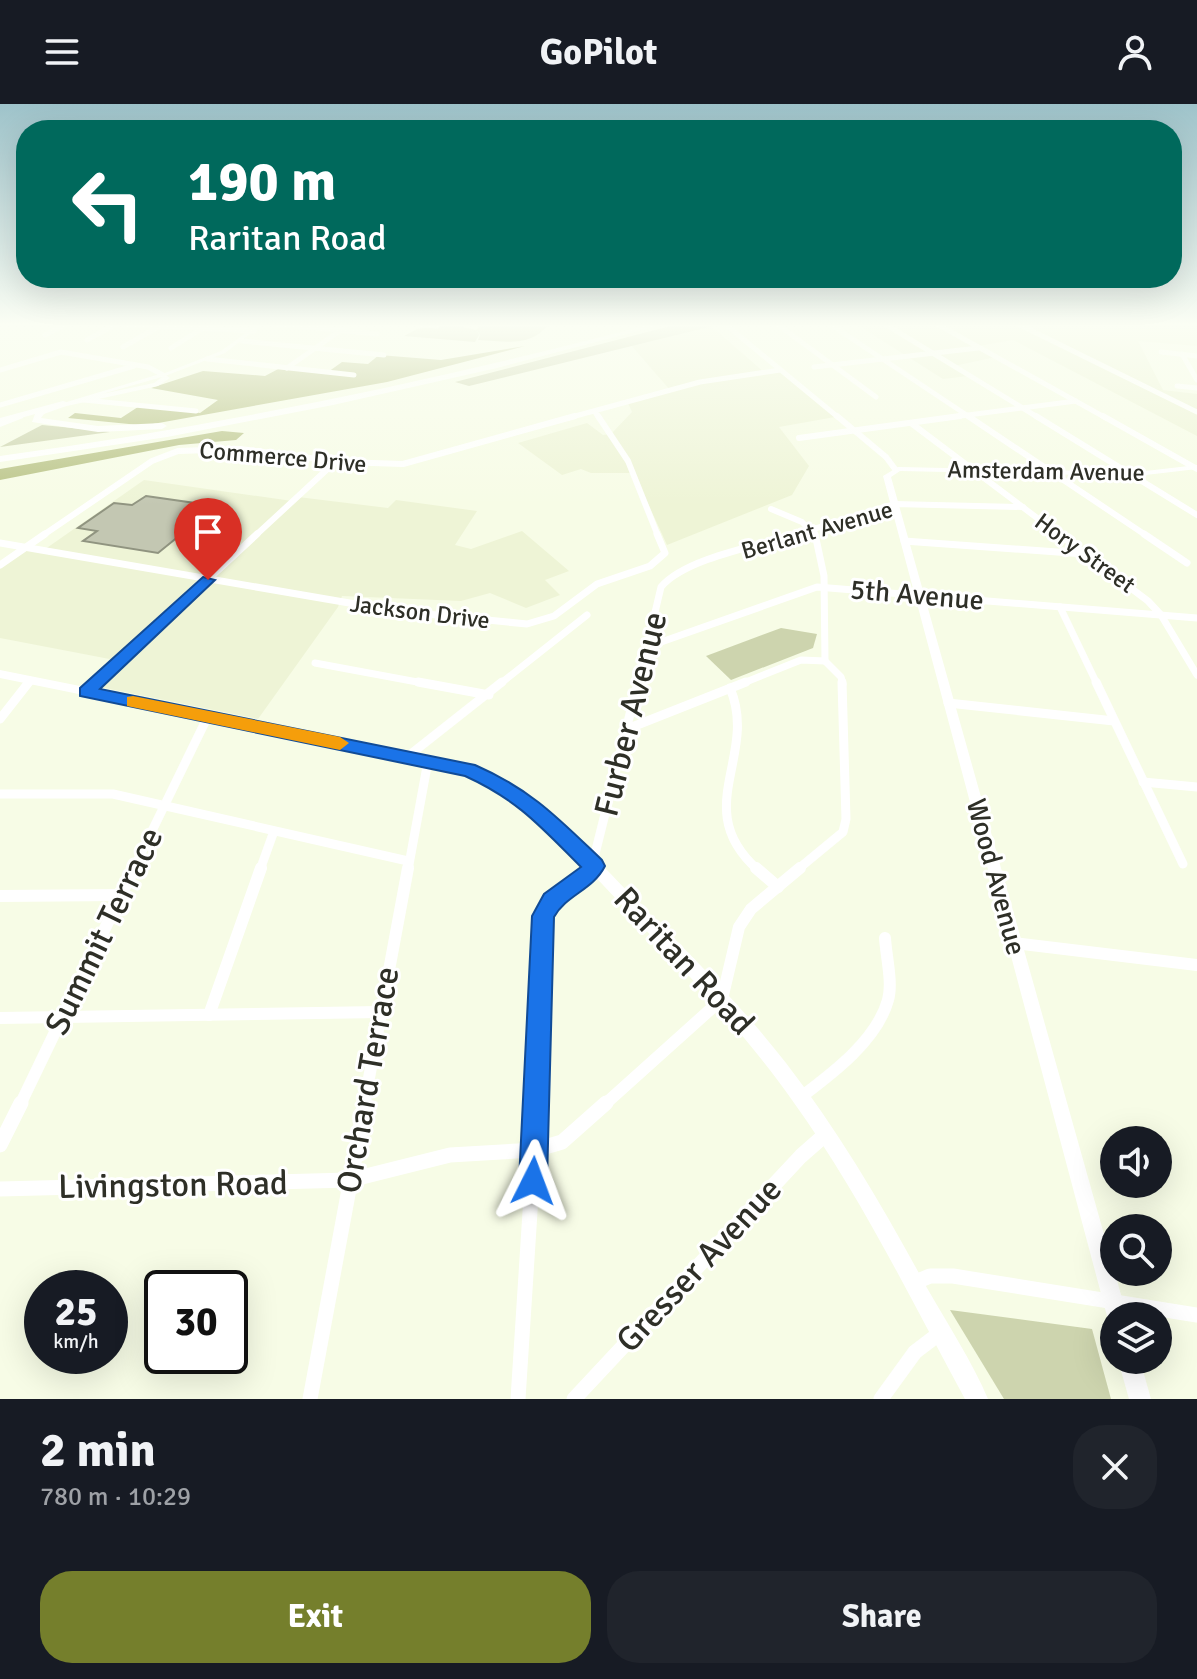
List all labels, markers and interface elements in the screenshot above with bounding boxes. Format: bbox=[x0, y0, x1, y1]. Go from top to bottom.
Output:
icon: menu bbox=[40, 30, 84, 74]
text: GoPilot bbox=[540, 30, 657, 75]
icon: person bbox=[1113, 30, 1157, 74]
text: 190 m bbox=[188, 147, 336, 216]
icon: left bbox=[56, 152, 160, 256]
text: Raritan Road bbox=[188, 216, 387, 261]
street label: Commerce Drive bbox=[198, 435, 368, 479]
street label: Amsterdam Avenue bbox=[947, 454, 1145, 488]
street label: Berlant Avenue bbox=[738, 494, 896, 566]
pin bbox=[174, 498, 242, 580]
street label: Hory Street bbox=[1029, 506, 1141, 600]
icon: arrive bbox=[186, 510, 230, 554]
street label: 5th Avenue bbox=[849, 572, 985, 618]
street label: Jackson Drive bbox=[348, 589, 492, 635]
street label: Furber Avenue bbox=[585, 607, 677, 821]
street label: Wood Avenue bbox=[959, 795, 1033, 959]
street label: Summit Terrace bbox=[36, 820, 172, 1042]
street label: Raritan Road bbox=[605, 878, 763, 1044]
street label: Orchard Terrace bbox=[327, 963, 409, 1197]
map controls bbox=[1100, 1126, 1172, 1374]
button: sound bbox=[1100, 1126, 1172, 1198]
position arrow bbox=[491, 1139, 575, 1223]
street label: Livingston Road bbox=[58, 1162, 288, 1208]
street label: Gresser Avenue bbox=[607, 1169, 791, 1361]
button: search bbox=[1100, 1214, 1172, 1286]
speed limit sign: 30 bbox=[144, 1270, 248, 1374]
text: 25 bbox=[54, 1287, 98, 1337]
button: layers bbox=[1100, 1302, 1172, 1374]
text: km/h bbox=[53, 1329, 99, 1354]
text: 2 min bbox=[40, 1421, 156, 1480]
button: close bbox=[1073, 1425, 1157, 1509]
text: 780 m · 10:29 bbox=[40, 1481, 191, 1513]
button: Exit bbox=[40, 1571, 591, 1663]
button: Share bbox=[607, 1571, 1157, 1663]

